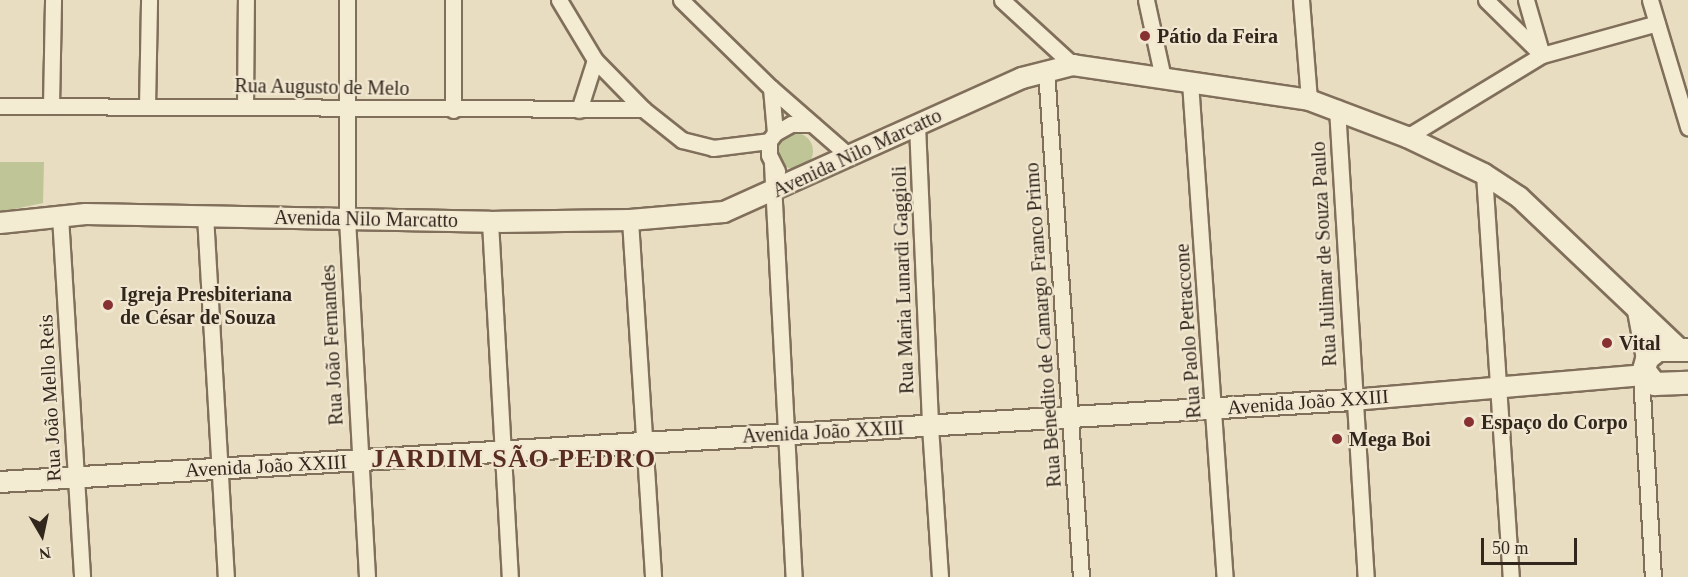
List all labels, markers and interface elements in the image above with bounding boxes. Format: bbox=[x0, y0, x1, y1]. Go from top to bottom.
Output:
place label: Pátio da Feira bbox=[1157, 24, 1278, 48]
marker: Pátio da Feira bbox=[1138, 29, 1152, 43]
street label: Rua Augusto de Melo bbox=[234, 73, 410, 101]
street label: Avenida Nilo Marcatto bbox=[769, 103, 945, 203]
street label: Rua Julimar de Souza Paulo bbox=[1306, 141, 1342, 367]
street label: Rua Benedito de Camargo Franco Primo bbox=[1020, 162, 1066, 488]
street label: Rua Maria Lunardi Gaggioli bbox=[887, 166, 919, 394]
street label: Avenida Nilo Marcatto bbox=[274, 205, 458, 233]
street label: Rua Paolo Petraccone bbox=[1170, 243, 1206, 419]
street label: Rua João Fernandes bbox=[316, 264, 348, 426]
place label: Igreja Presbiteriana de César de Souza bbox=[120, 282, 292, 329]
marker: Igreja Presbiteriana de César de Souza bbox=[101, 298, 115, 312]
street label: Rua João Mello Reis bbox=[34, 314, 66, 482]
place label: Vital bbox=[1619, 331, 1660, 355]
marker: Vital bbox=[1600, 336, 1614, 350]
street label: Avenida João XXIII bbox=[1226, 384, 1390, 420]
place label: Espaço do Corpo bbox=[1481, 410, 1628, 434]
marker: Espaço do Corpo bbox=[1462, 415, 1476, 429]
street label: Avenida João XXIII bbox=[742, 416, 904, 448]
place label: Mega Boi bbox=[1349, 427, 1431, 451]
marker: Mega Boi bbox=[1330, 432, 1344, 446]
district label: JARDIM SÃO PEDRO bbox=[371, 443, 657, 475]
street label: Avenida João XXIII bbox=[185, 450, 347, 482]
north arrow bbox=[12, 505, 72, 565]
scale bar bbox=[1484, 526, 1580, 564]
text: 50 m bbox=[1492, 538, 1529, 558]
text: N bbox=[38, 544, 52, 563]

